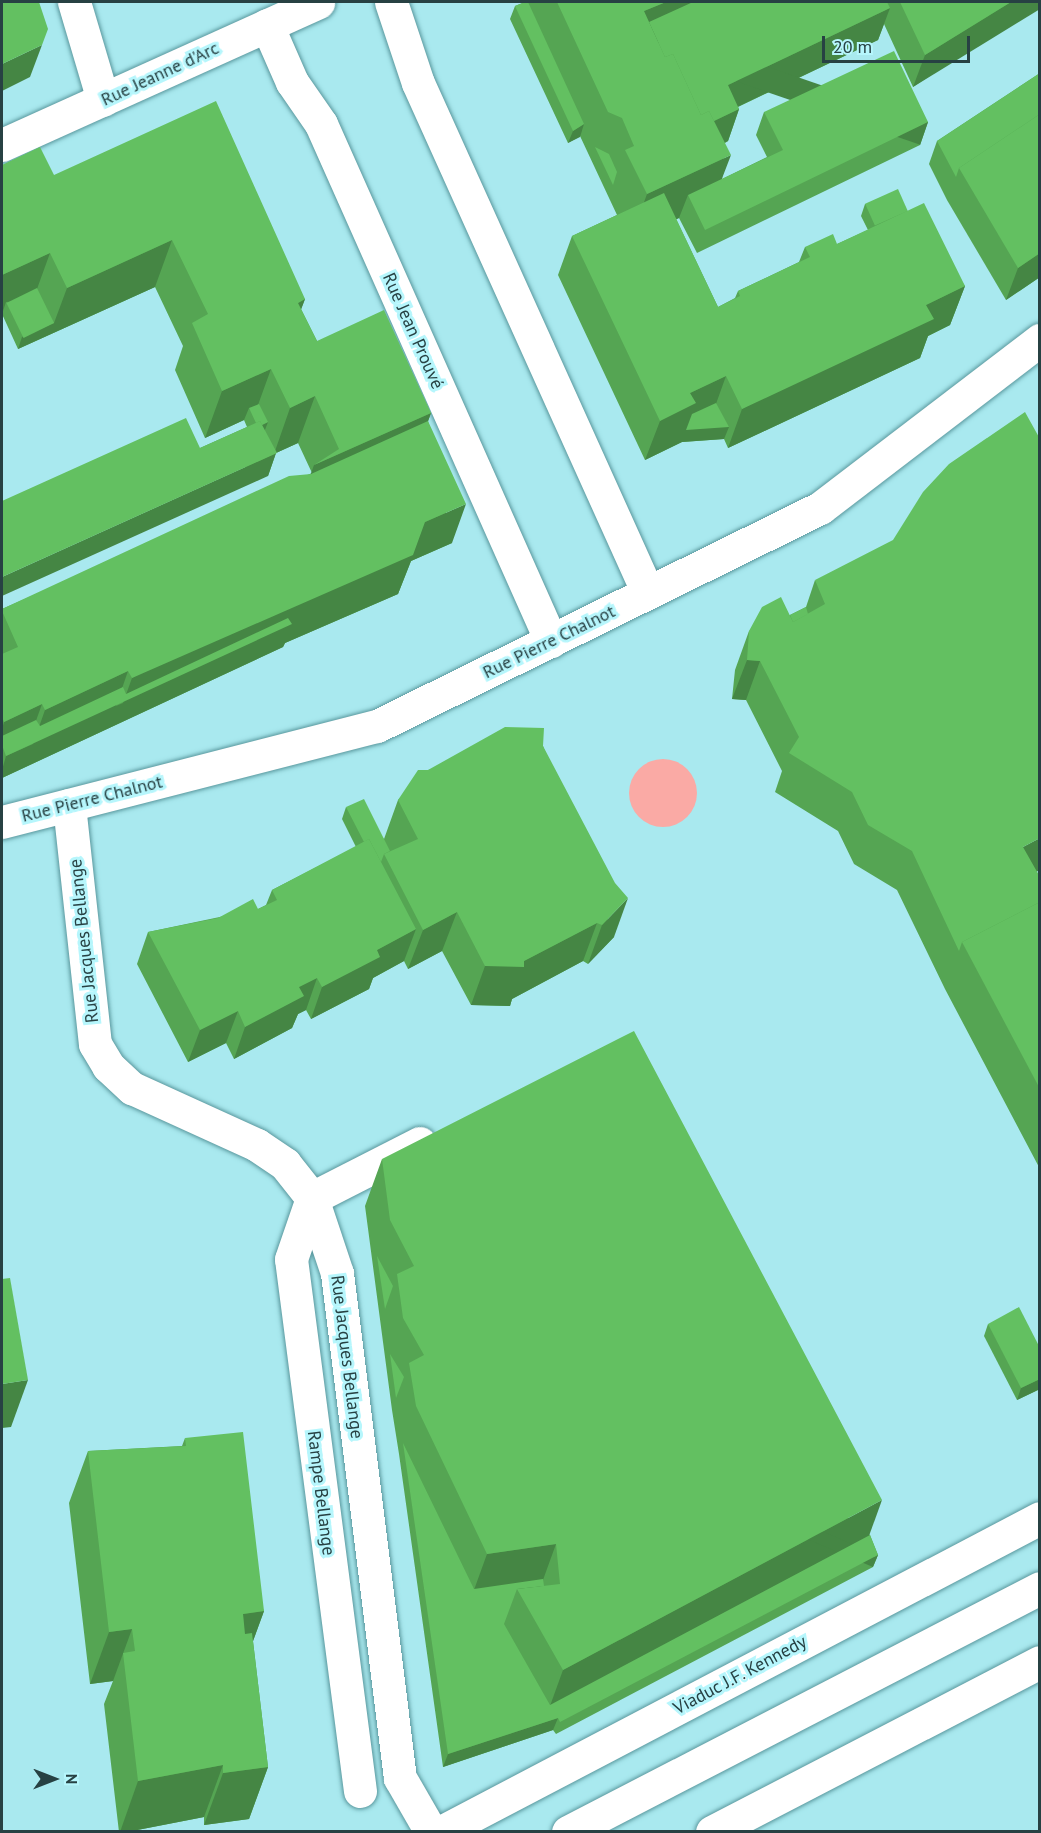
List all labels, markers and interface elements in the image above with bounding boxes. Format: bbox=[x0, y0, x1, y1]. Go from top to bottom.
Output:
scale bar bbox=[825, 24, 974, 62]
text: 20 m bbox=[833, 35, 872, 58]
street label: Rue Jeanne d'Arc bbox=[98, 37, 222, 111]
street label: Rue Jean Prouvé bbox=[378, 270, 448, 392]
street label: Rue Pierre Chalnot bbox=[479, 601, 619, 683]
street label: Rue Pierre Chalnot bbox=[19, 771, 165, 827]
street label: Rue Jacques Bellange bbox=[65, 858, 103, 1024]
street label: Rue Jacques Bellange bbox=[326, 1274, 368, 1440]
street label: Rampe Bellange bbox=[303, 1429, 339, 1557]
street label: Viaduc J.F. Kennedy bbox=[669, 1630, 811, 1720]
north arrow bbox=[24, 1749, 84, 1809]
text: N bbox=[62, 1774, 82, 1784]

